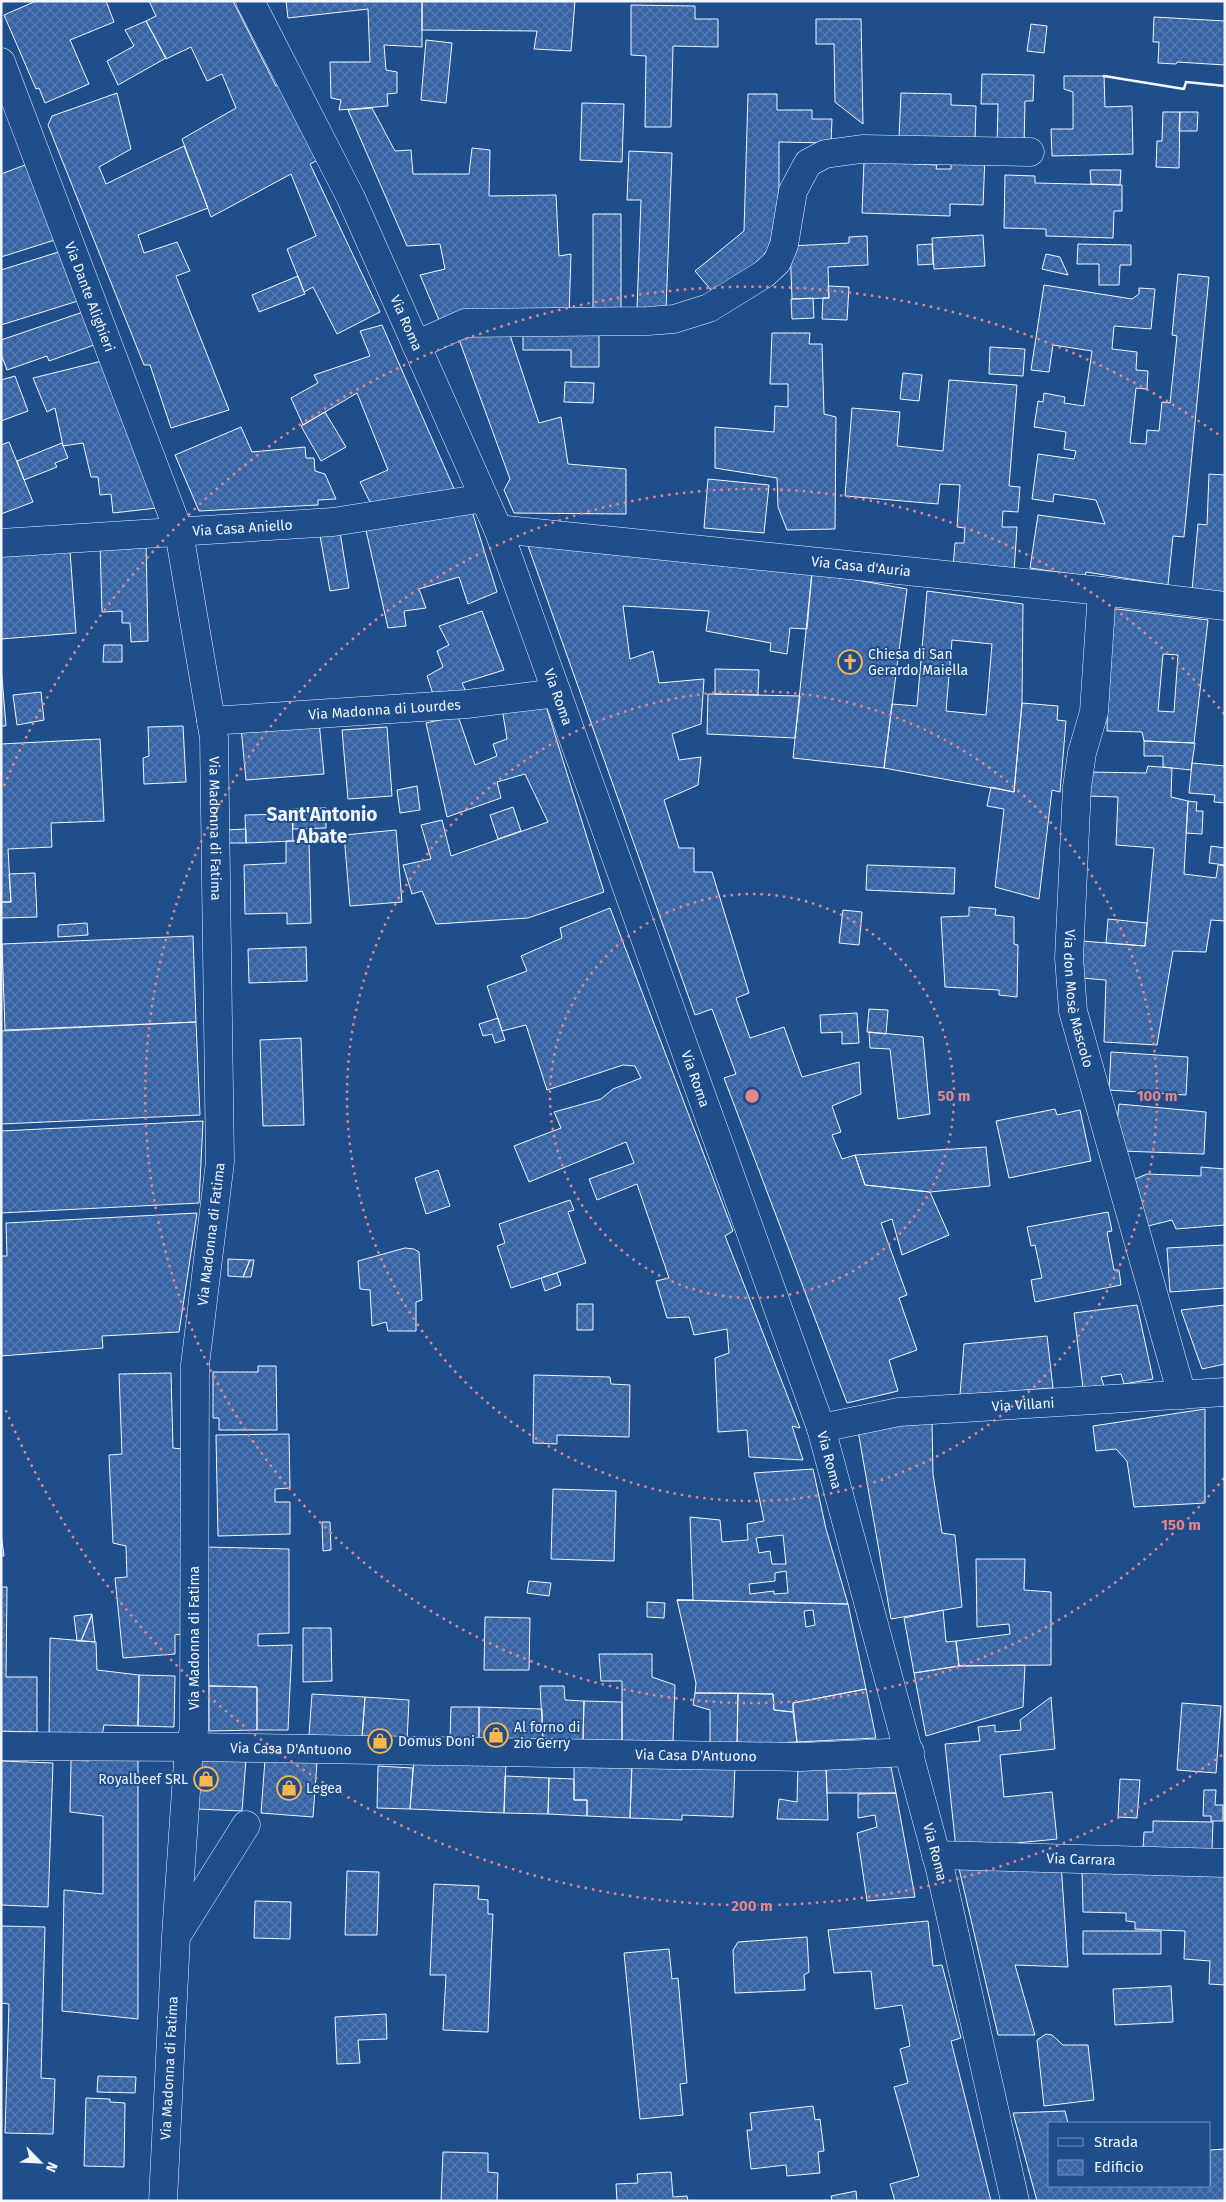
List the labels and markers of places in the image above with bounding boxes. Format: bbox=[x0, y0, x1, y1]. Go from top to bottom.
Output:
place label: Chiesa di San Gerardo Maiella bbox=[868, 646, 968, 679]
church icon: Chiesa di San Gerardo Maiella bbox=[837, 649, 863, 675]
centre of rings bbox=[743, 1087, 761, 1105]
place label: Al forno di zio Gerry bbox=[514, 1719, 580, 1752]
shop icon: Al forno di zio Gerry bbox=[483, 1722, 509, 1748]
shop icon: Domus Doni bbox=[367, 1728, 393, 1754]
place label: Domus Doni bbox=[398, 1733, 475, 1750]
shop icon: Royalbeef SRL bbox=[193, 1766, 219, 1792]
place label: Royalbeef SRL bbox=[98, 1771, 188, 1788]
shop icon: Legea bbox=[276, 1775, 302, 1801]
place label: Legea bbox=[306, 1780, 342, 1797]

